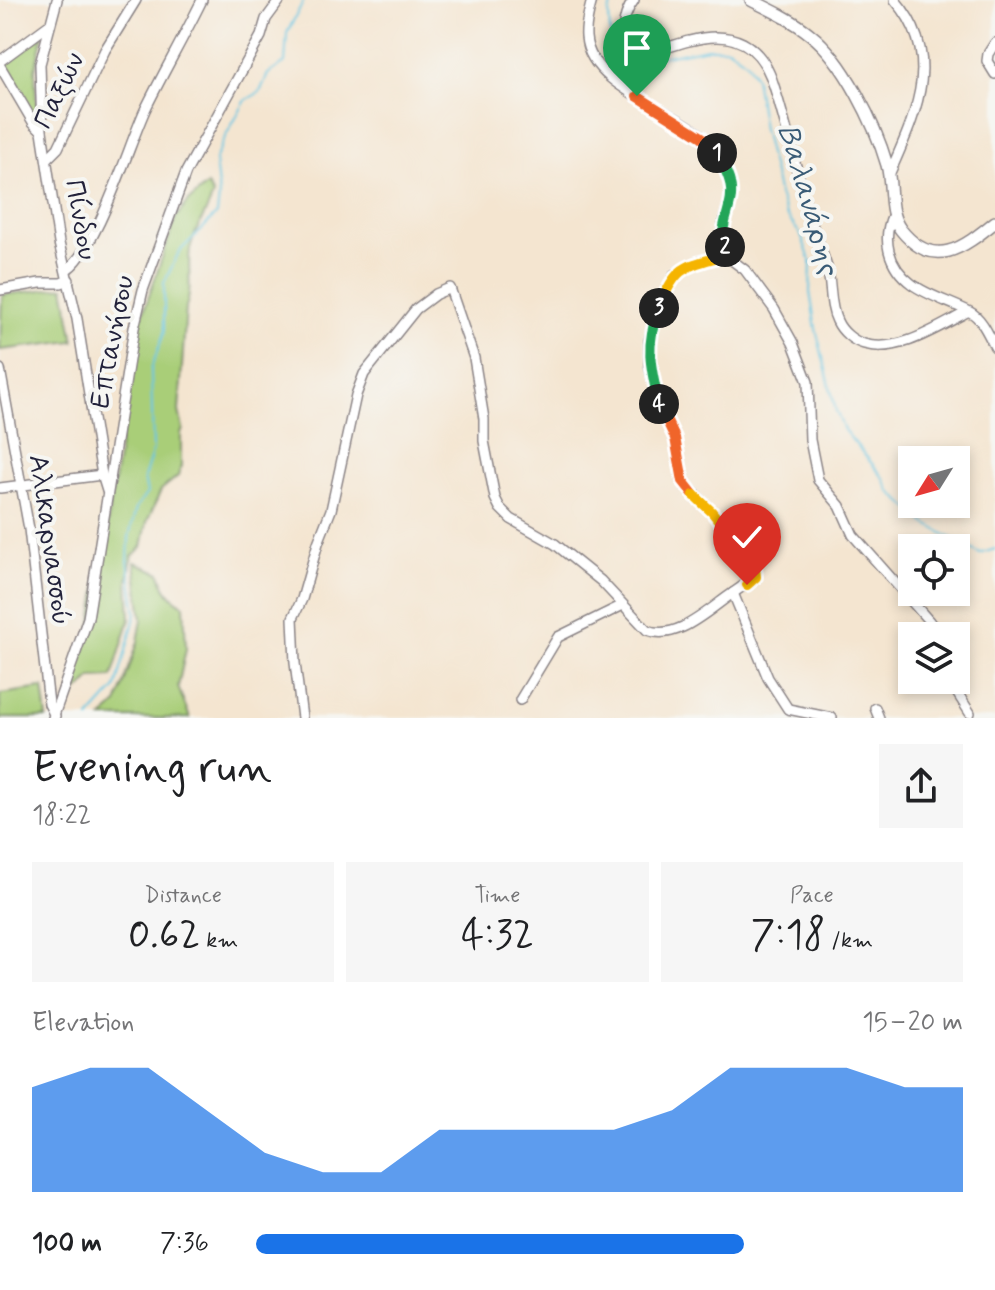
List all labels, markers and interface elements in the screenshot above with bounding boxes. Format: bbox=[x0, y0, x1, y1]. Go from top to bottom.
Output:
pin bbox=[603, 14.0, 671, 96]
icon: arrive bbox=[615, 26, 659, 70]
street label: Παξών bbox=[26, 47, 94, 135]
water label: Βαλανάρης bbox=[768, 121, 848, 281]
pin: 1 bbox=[697, 133, 737, 173]
text: 1 bbox=[712, 139, 722, 167]
street label: Πίνδου bbox=[55, 177, 105, 263]
pin: 2 bbox=[705, 227, 745, 267]
text: 2 bbox=[720, 233, 730, 261]
street label: Επτανήσου bbox=[82, 272, 144, 412]
pin: 3 bbox=[639, 288, 679, 328]
text: 3 bbox=[654, 294, 664, 322]
pin: 4 bbox=[639, 384, 679, 424]
text: 4 bbox=[653, 390, 665, 418]
north arrow bbox=[898, 446, 970, 518]
map controls bbox=[898, 446, 970, 694]
street label: Αλικαρνασσού bbox=[19, 452, 79, 628]
pin bbox=[713, 503, 781, 585]
icon: check bbox=[725, 515, 769, 559]
button: locate bbox=[898, 534, 970, 606]
button: layers bbox=[898, 622, 970, 694]
text: Evening run bbox=[32, 740, 272, 798]
button: share bbox=[879, 744, 963, 828]
text: 18:22 bbox=[32, 799, 91, 833]
text: Distance bbox=[144, 882, 222, 910]
text: Time bbox=[474, 882, 521, 910]
text: Pace bbox=[790, 882, 834, 910]
text: 0.62 bbox=[128, 910, 200, 962]
text: 4:32 bbox=[461, 910, 534, 962]
text: 7:18 bbox=[751, 910, 825, 962]
text: km bbox=[200, 927, 238, 955]
text: /km bbox=[825, 927, 873, 955]
text: Elevation bbox=[32, 1006, 134, 1040]
text: 15–20 m bbox=[862, 1006, 963, 1040]
text: 100 m bbox=[32, 1227, 102, 1261]
text: 7:36 bbox=[160, 1227, 209, 1261]

